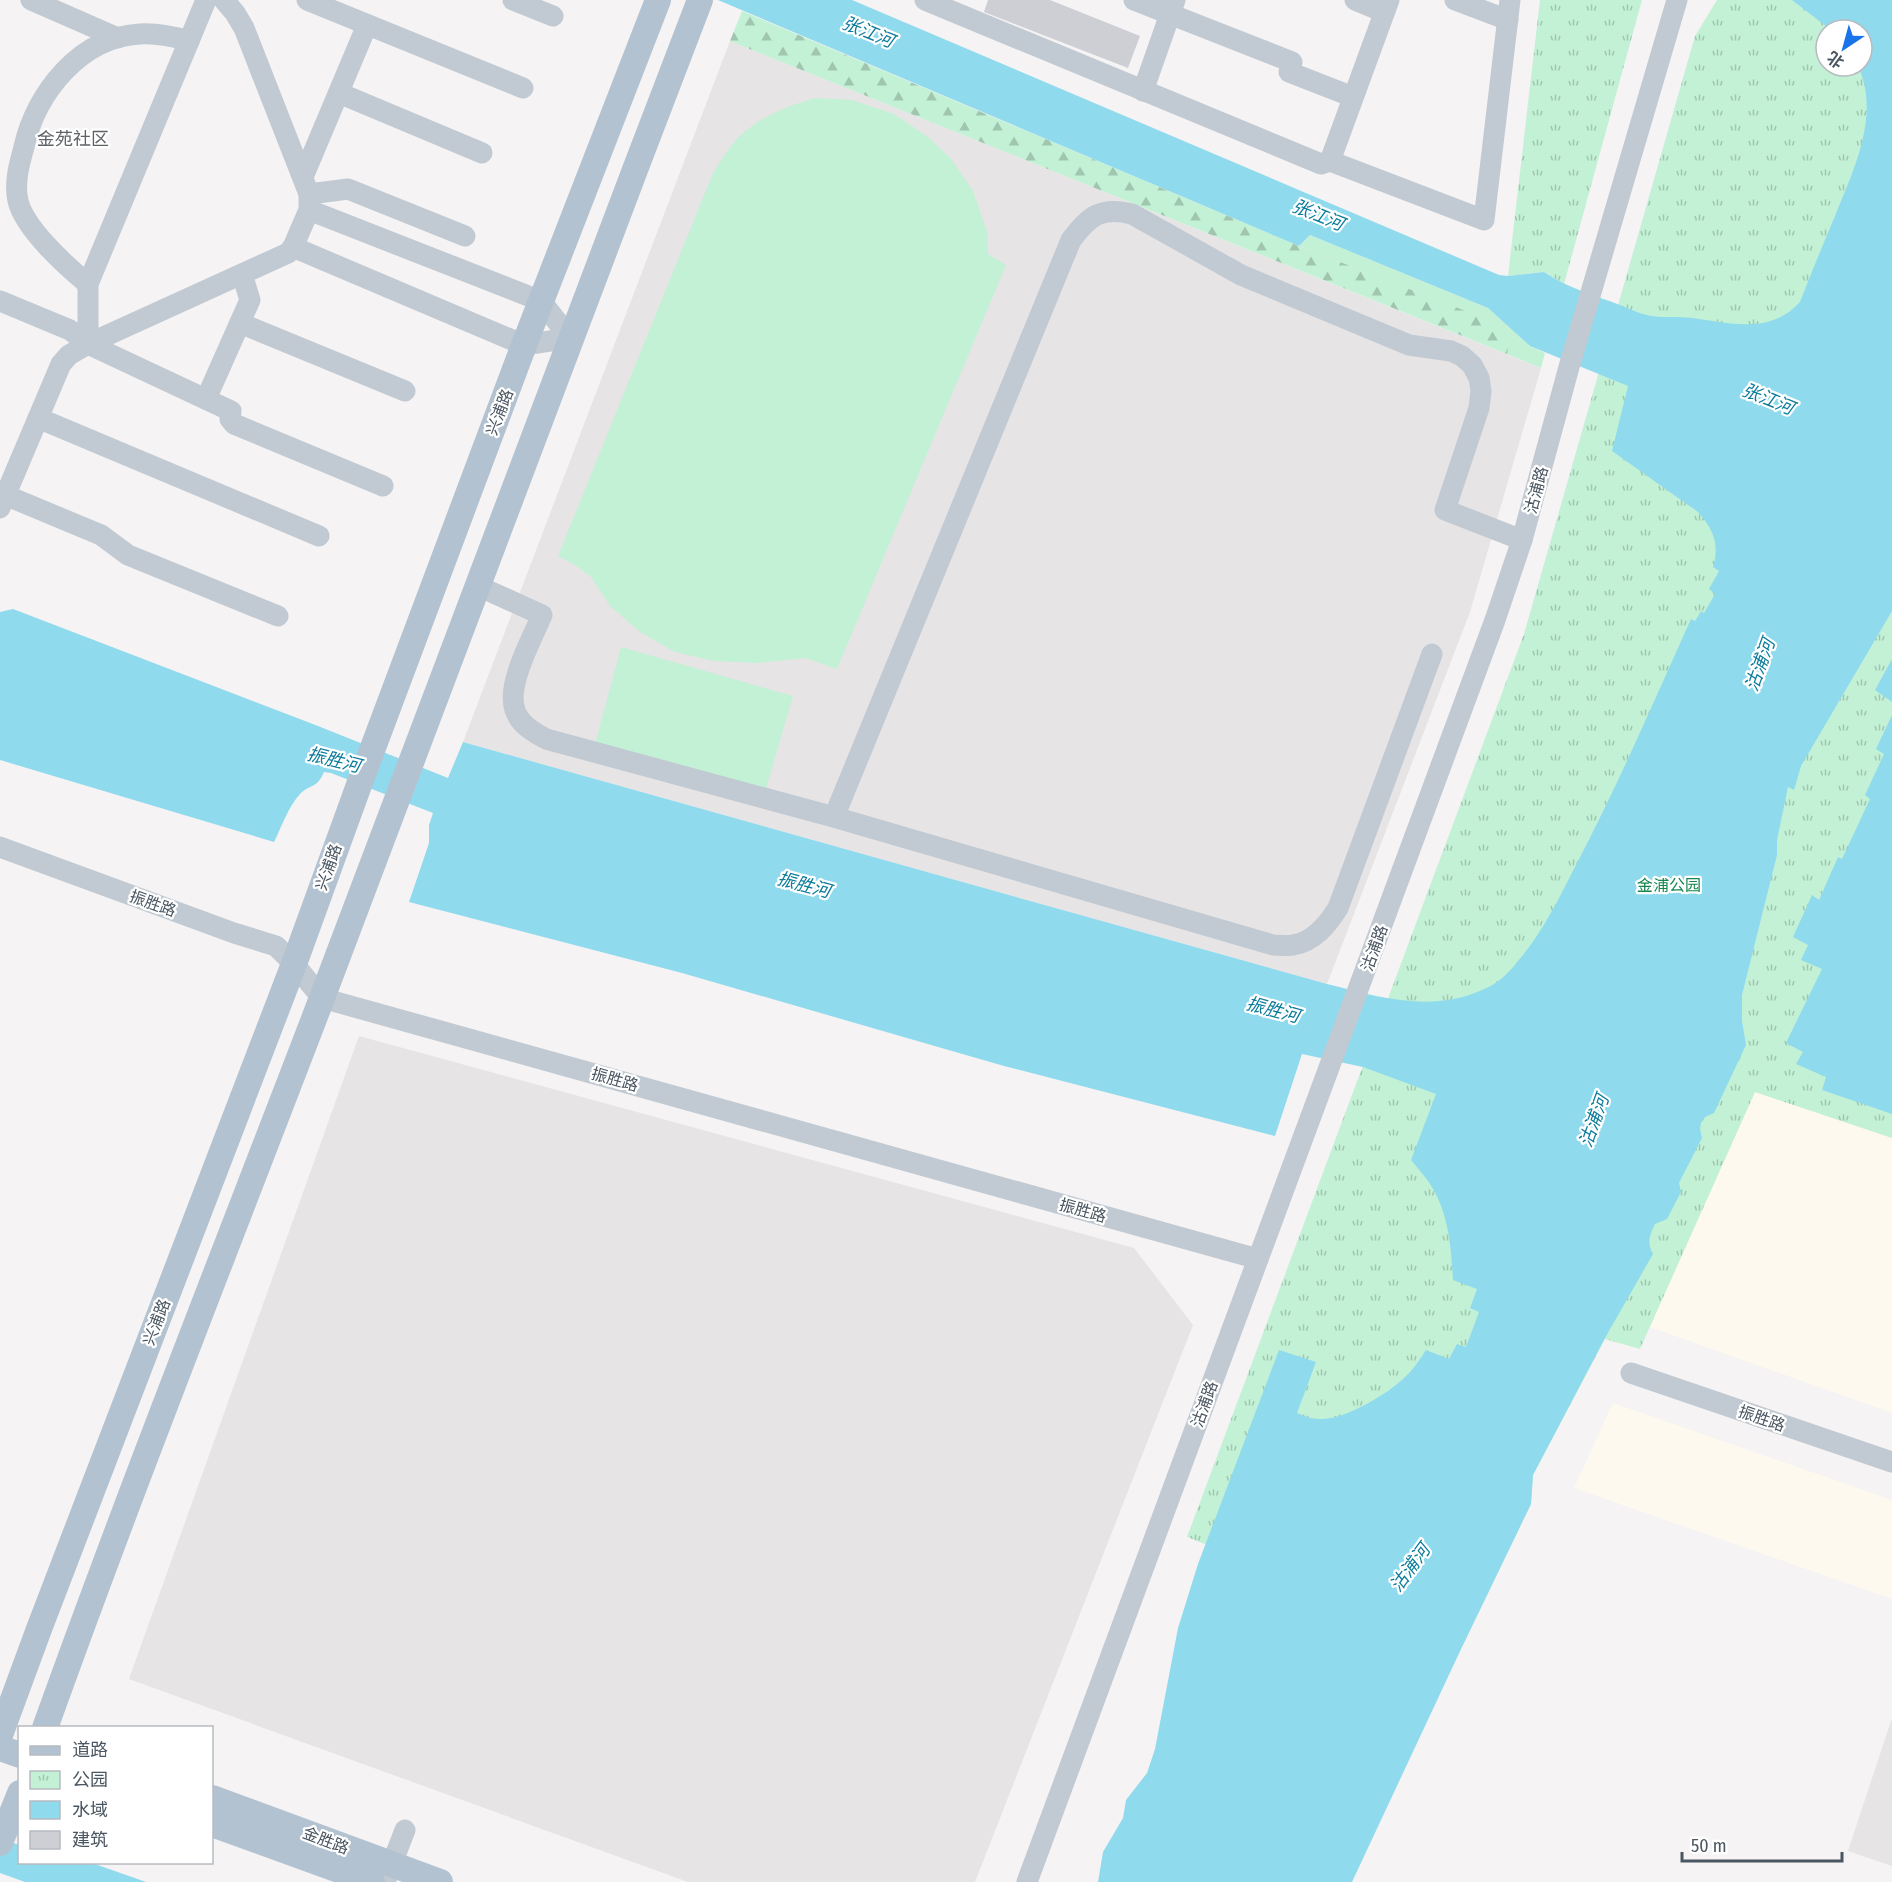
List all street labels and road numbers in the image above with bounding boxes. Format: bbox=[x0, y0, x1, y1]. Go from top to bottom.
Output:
street label: 兴浦路 bbox=[482, 386, 517, 438]
street label: 沽浦路 bbox=[1521, 464, 1552, 516]
street label: 兴浦路 bbox=[311, 841, 346, 893]
street label: 振胜路 bbox=[127, 886, 179, 921]
street label: 沽浦路 bbox=[1357, 922, 1392, 974]
street label: 振胜路 bbox=[589, 1064, 641, 1095]
street label: 振胜路 bbox=[1057, 1195, 1109, 1226]
street label: 兴浦路 bbox=[139, 1296, 174, 1348]
street label: 沽浦路 bbox=[1187, 1378, 1222, 1430]
street label: 振胜路 bbox=[1736, 1402, 1788, 1435]
street label: 金胜路 bbox=[300, 1823, 352, 1858]

